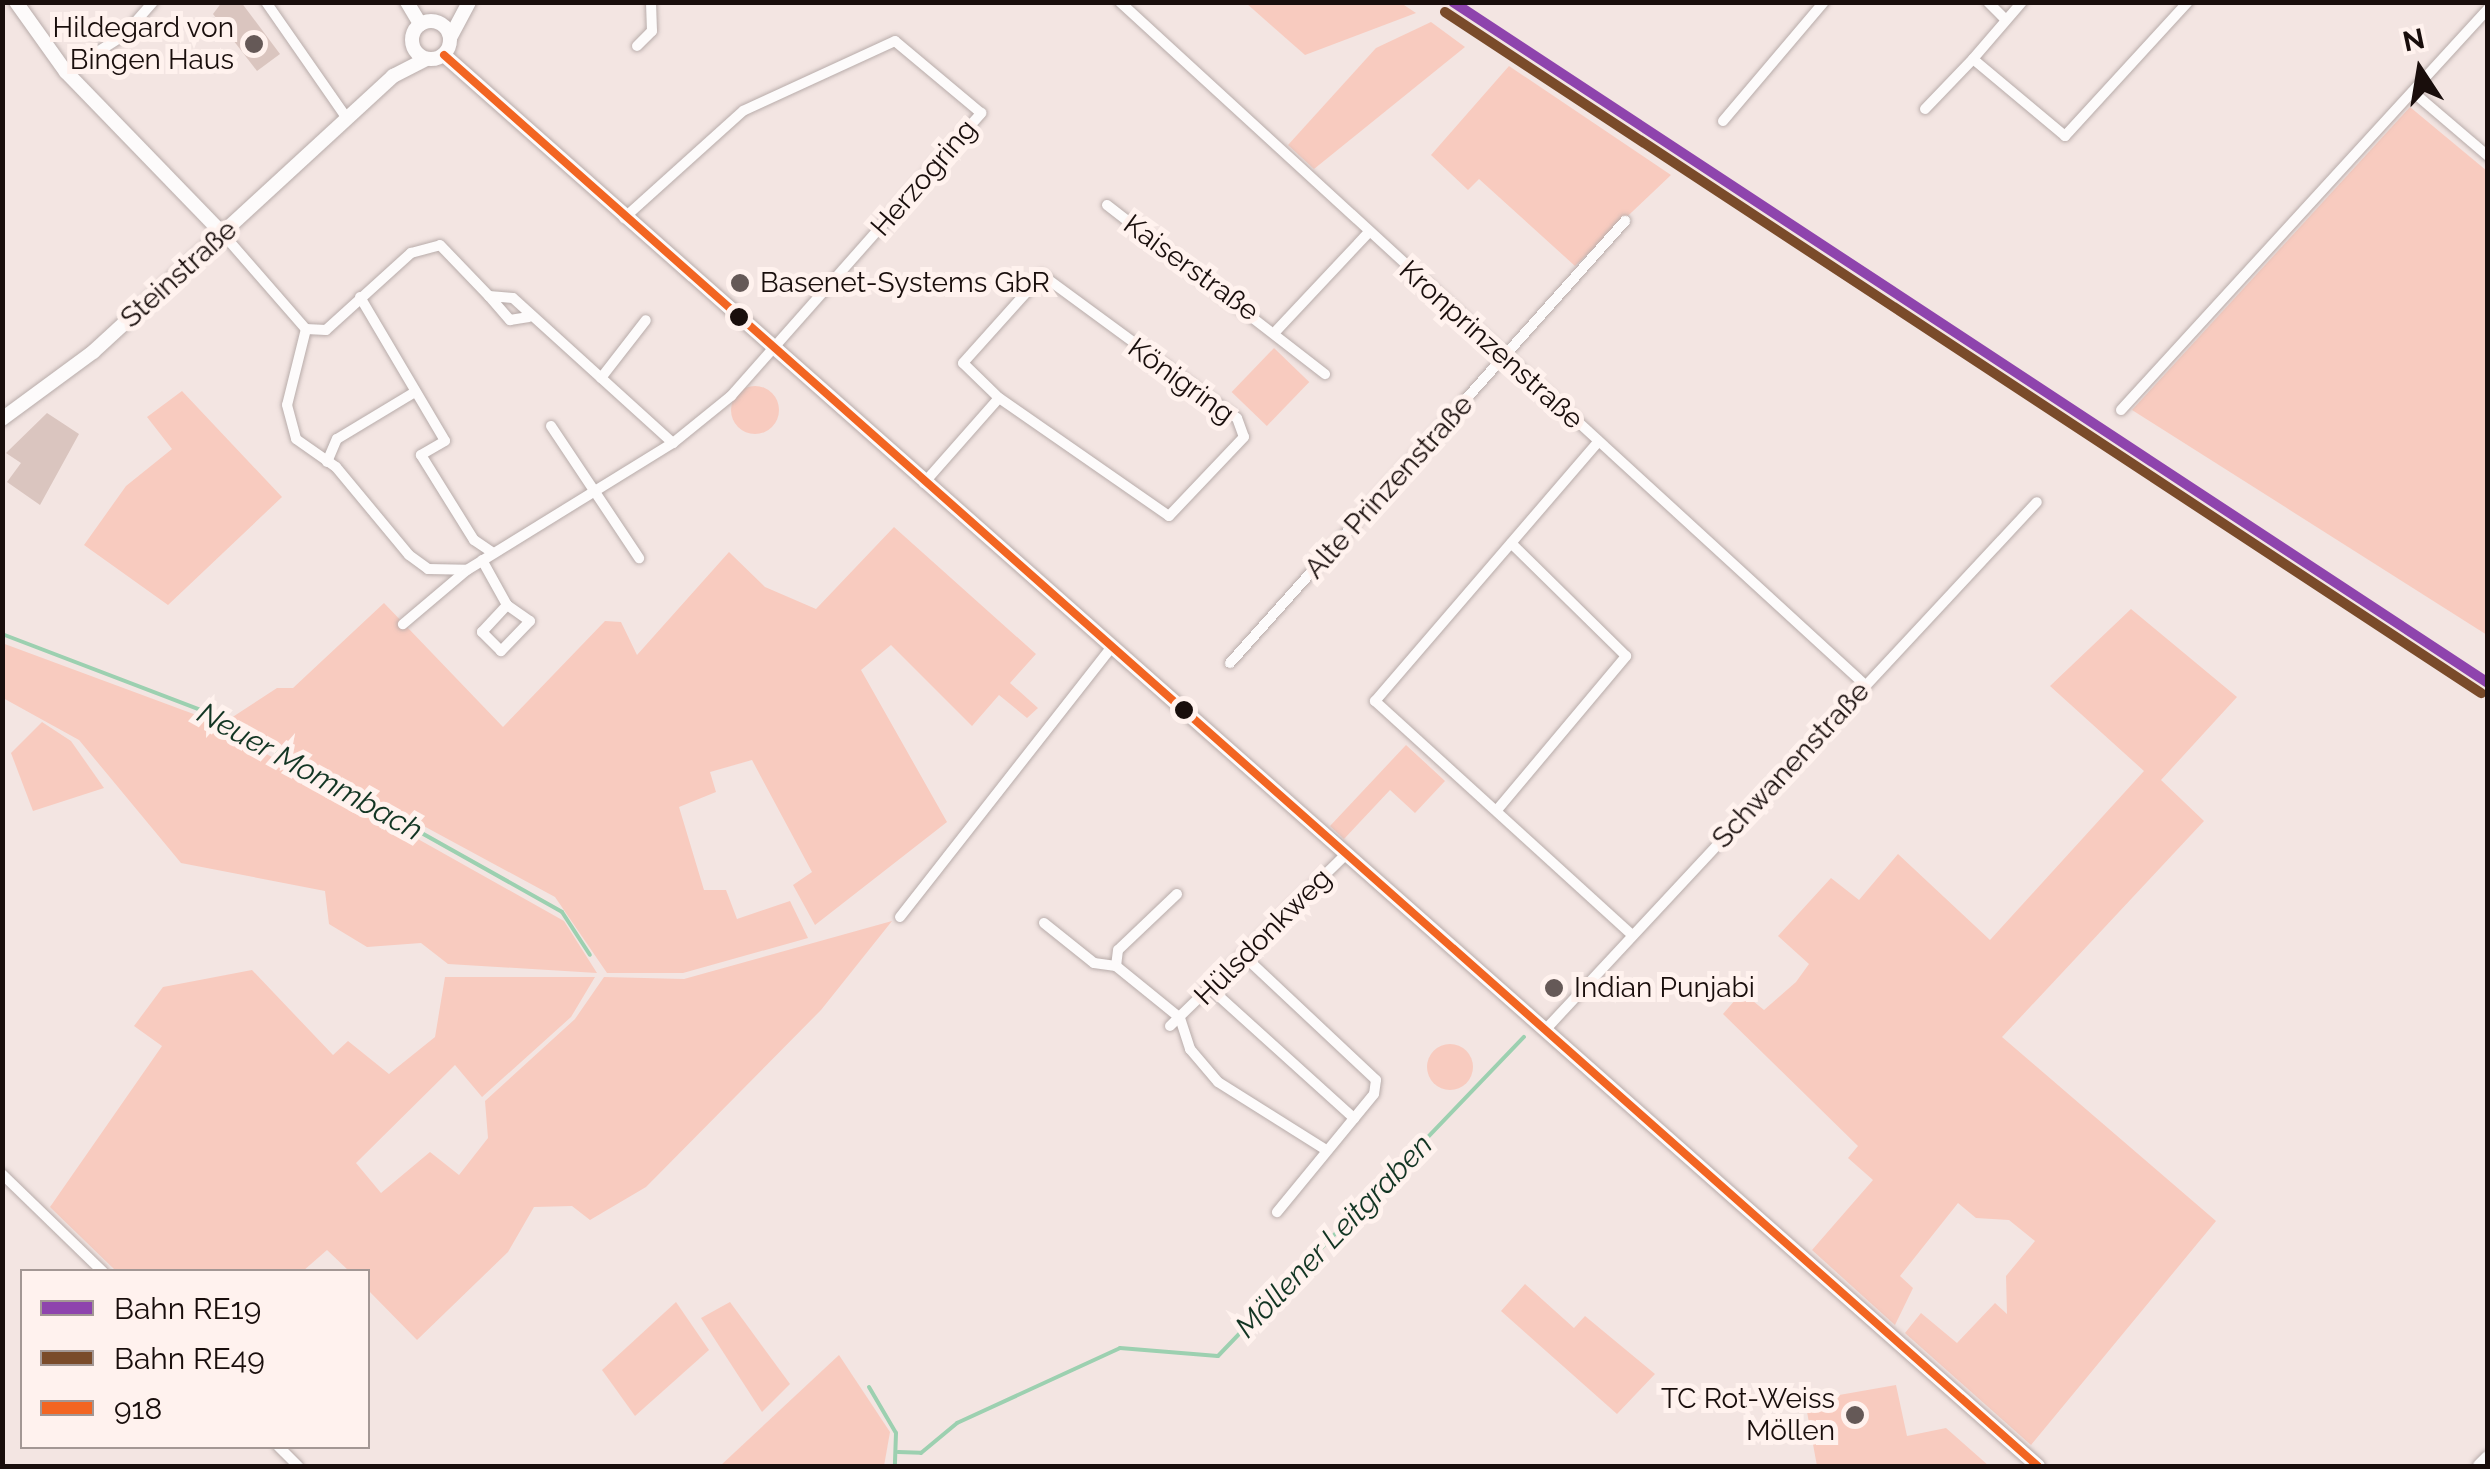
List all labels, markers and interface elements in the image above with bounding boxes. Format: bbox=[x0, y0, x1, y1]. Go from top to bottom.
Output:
place label: Hildegard von Bingen Haus bbox=[52, 11, 234, 77]
north arrow bbox=[2370, 20, 2470, 120]
text: N bbox=[2400, 22, 2428, 59]
marker: Hildegard von Bingen Haus bbox=[243, 33, 265, 55]
street label: Herzogring bbox=[864, 113, 984, 243]
street label: Kaiserstraße bbox=[1117, 208, 1265, 328]
street label: Steinstraße bbox=[114, 213, 244, 335]
street label: Kronprinzenstraße bbox=[1392, 254, 1590, 436]
place label: Basenet-Systems GbR bbox=[760, 266, 1050, 300]
marker: Basenet-Systems GbR bbox=[729, 272, 751, 294]
unlabelled marker bbox=[729, 307, 749, 327]
street label: Königring bbox=[1121, 331, 1241, 431]
street label: Alte Prinzenstraße bbox=[1298, 388, 1480, 586]
street label: Schwanenstraße bbox=[1705, 675, 1877, 855]
water label: Neuer Mommbach bbox=[191, 695, 429, 849]
unlabelled marker bbox=[1174, 700, 1194, 720]
street label: Hülsdonkweg bbox=[1188, 862, 1338, 1012]
place label: Indian Punjabi bbox=[1574, 971, 1755, 1005]
marker: Indian Punjabi bbox=[1543, 977, 1565, 999]
water label: Möllener Leitgraben bbox=[1228, 1127, 1440, 1345]
legend bbox=[20, 1269, 370, 1449]
text: Bahn RE19 bbox=[114, 1291, 261, 1326]
text: Bahn RE49 bbox=[114, 1341, 265, 1376]
place label: TC Rot-Weiss Möllen bbox=[1661, 1382, 1835, 1448]
text: 918 bbox=[114, 1391, 162, 1426]
marker: TC Rot-Weiss Möllen bbox=[1844, 1404, 1866, 1426]

